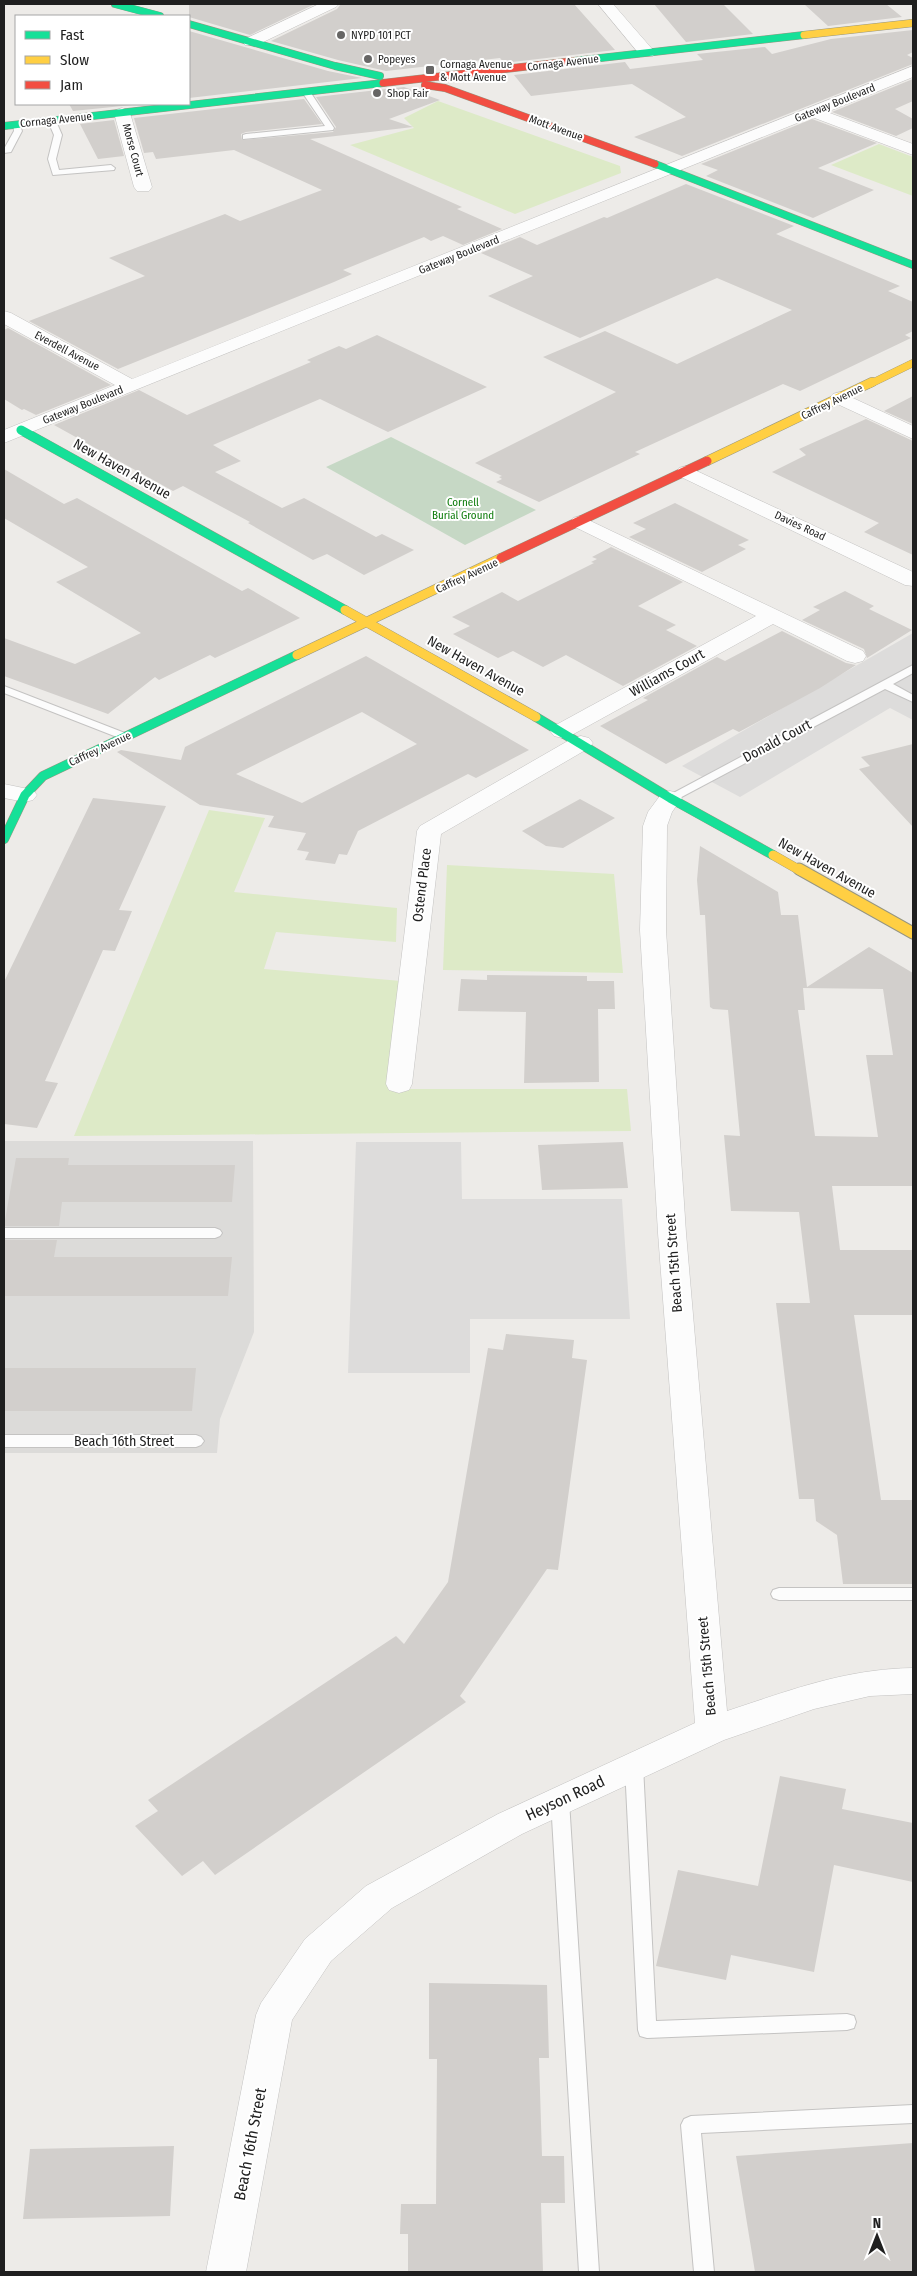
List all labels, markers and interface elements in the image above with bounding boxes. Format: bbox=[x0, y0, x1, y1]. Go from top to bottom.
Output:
legend bbox=[15, 15, 190, 105]
text: Fast bbox=[60, 26, 84, 44]
marker: NYPD 101 PCT bbox=[335, 29, 347, 41]
place label: NYPD 101 PCT bbox=[351, 29, 412, 42]
text: Slow bbox=[60, 51, 89, 69]
street label: Cornaga Avenue bbox=[526, 52, 600, 74]
marker: Popeyes bbox=[362, 53, 374, 65]
place label: Popeyes bbox=[378, 53, 416, 66]
place label: Cornaga Avenue & Mott Avenue bbox=[440, 58, 512, 84]
marker: Cornaga Avenue & Mott Avenue bbox=[424, 64, 436, 76]
text: Jam bbox=[60, 76, 83, 94]
street label: Gateway Boulevard bbox=[793, 81, 877, 125]
marker: Shop Fair bbox=[371, 87, 383, 99]
place label: Shop Fair bbox=[387, 87, 429, 100]
street label: Cornaga Avenue bbox=[19, 110, 93, 130]
street label: Mott Avenue bbox=[527, 112, 585, 144]
street label: Morse Court bbox=[120, 122, 146, 178]
street label: Gateway Boulevard bbox=[417, 233, 501, 277]
street label: Everdell Avenue bbox=[32, 328, 102, 374]
street label: Caffrey Avenue bbox=[799, 381, 865, 423]
street label: Gateway Boulevard bbox=[41, 383, 125, 427]
street label: New Haven Avenue bbox=[70, 435, 174, 503]
park label: Cornell Burial Ground bbox=[432, 496, 494, 522]
street label: Davies Road bbox=[772, 509, 828, 543]
street label: Caffrey Avenue bbox=[434, 556, 500, 596]
street label: New Haven Avenue bbox=[424, 632, 528, 700]
street label: Williams Court bbox=[627, 645, 708, 701]
street label: Donald Court bbox=[740, 716, 814, 766]
street label: Caffrey Avenue bbox=[67, 729, 133, 769]
street label: New Haven Avenue bbox=[775, 834, 879, 902]
street label: Ostend Place bbox=[409, 847, 435, 923]
street label: Beach 15th Street bbox=[662, 1212, 686, 1313]
street label: Beach 16th Street bbox=[74, 1433, 174, 1450]
street label: Beach 15th Street bbox=[694, 1615, 720, 1716]
street label: Heyson Road bbox=[522, 1771, 608, 1825]
street label: Beach 16th Street bbox=[230, 2085, 270, 2202]
north arrow bbox=[852, 2211, 902, 2261]
text: N bbox=[873, 2215, 881, 2232]

